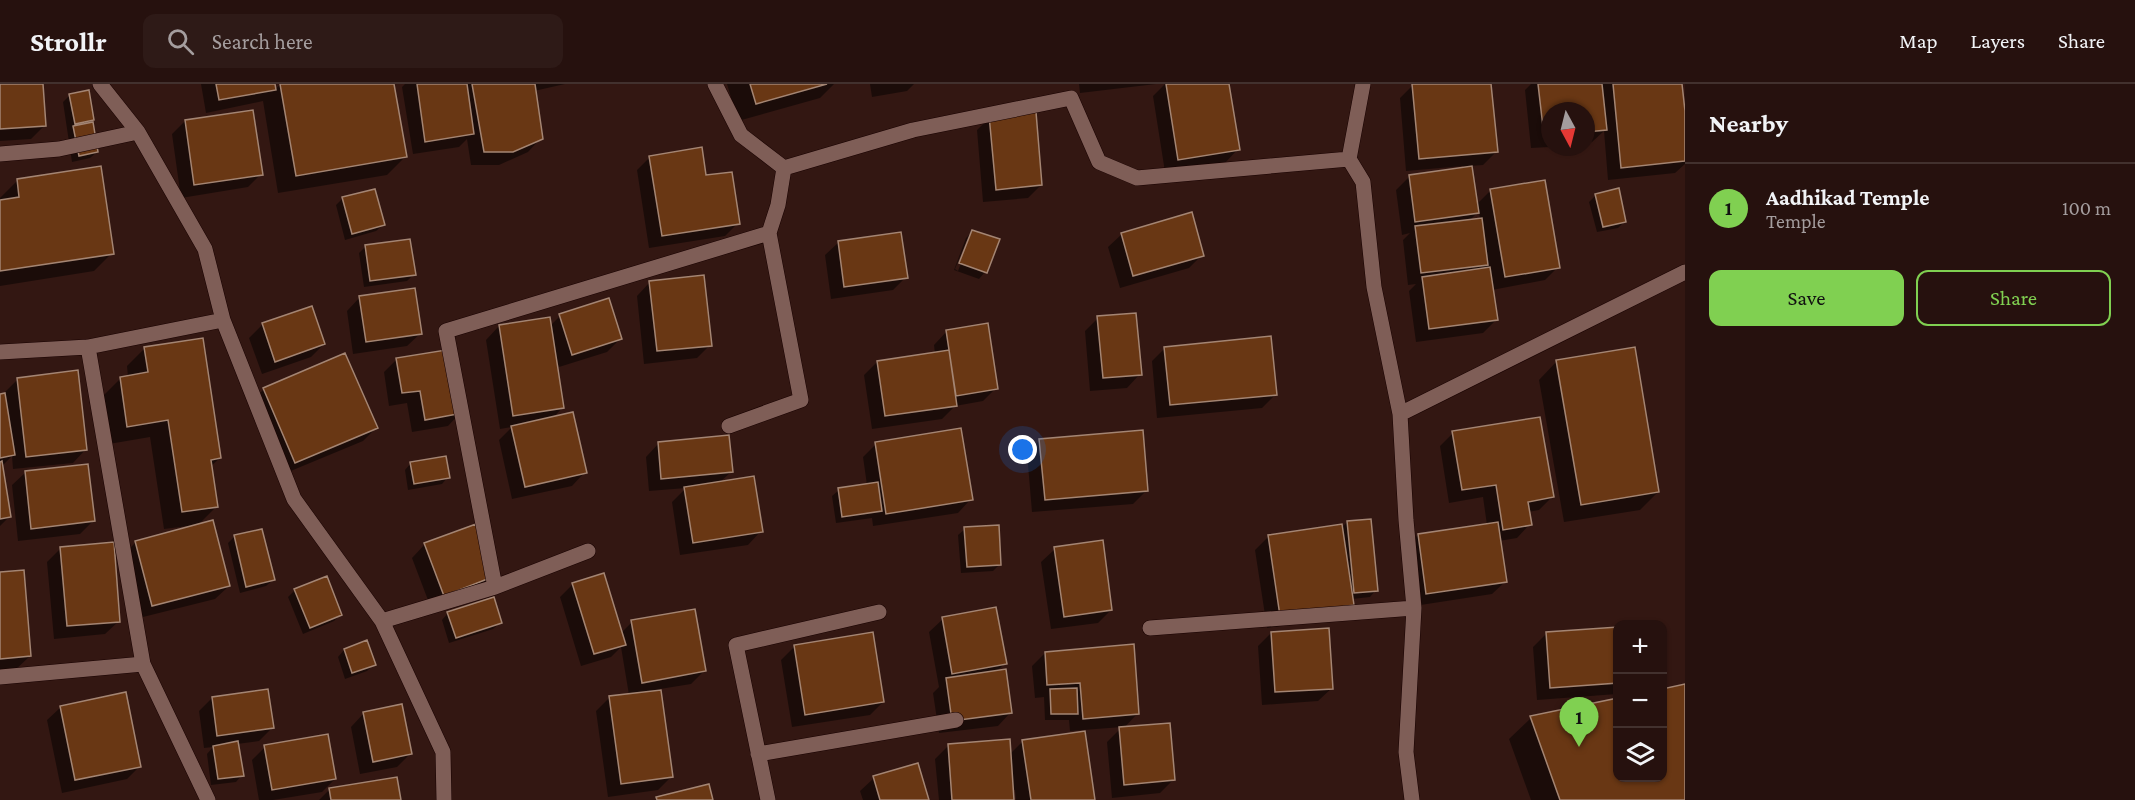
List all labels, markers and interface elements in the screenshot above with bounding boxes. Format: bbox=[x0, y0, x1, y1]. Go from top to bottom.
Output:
search box bbox=[143, 14, 563, 68]
icon: search bbox=[164, 25, 197, 58]
text: Strollr bbox=[30, 26, 107, 57]
text: Search here bbox=[212, 29, 313, 54]
text: Map bbox=[1899, 29, 1938, 53]
text: Layers bbox=[1971, 29, 2025, 53]
text: Share bbox=[2058, 29, 2105, 53]
north arrow bbox=[1541, 102, 1595, 156]
text: Nearby bbox=[1709, 109, 1788, 138]
text: Aadhikad Temple bbox=[1766, 185, 1930, 210]
text: 1 bbox=[1725, 197, 1732, 219]
text: 100 m bbox=[2062, 197, 2111, 219]
text: Temple bbox=[1766, 210, 1826, 232]
button: Save bbox=[1709, 270, 1904, 326]
button: Share bbox=[1916, 270, 2111, 326]
your location bbox=[1008, 435, 1037, 464]
map controls bbox=[1613, 620, 1667, 782]
button: + bbox=[1613, 620, 1667, 674]
button: − bbox=[1613, 674, 1667, 728]
pin: 1 bbox=[1560, 698, 1598, 747]
button: layers bbox=[1613, 728, 1667, 782]

